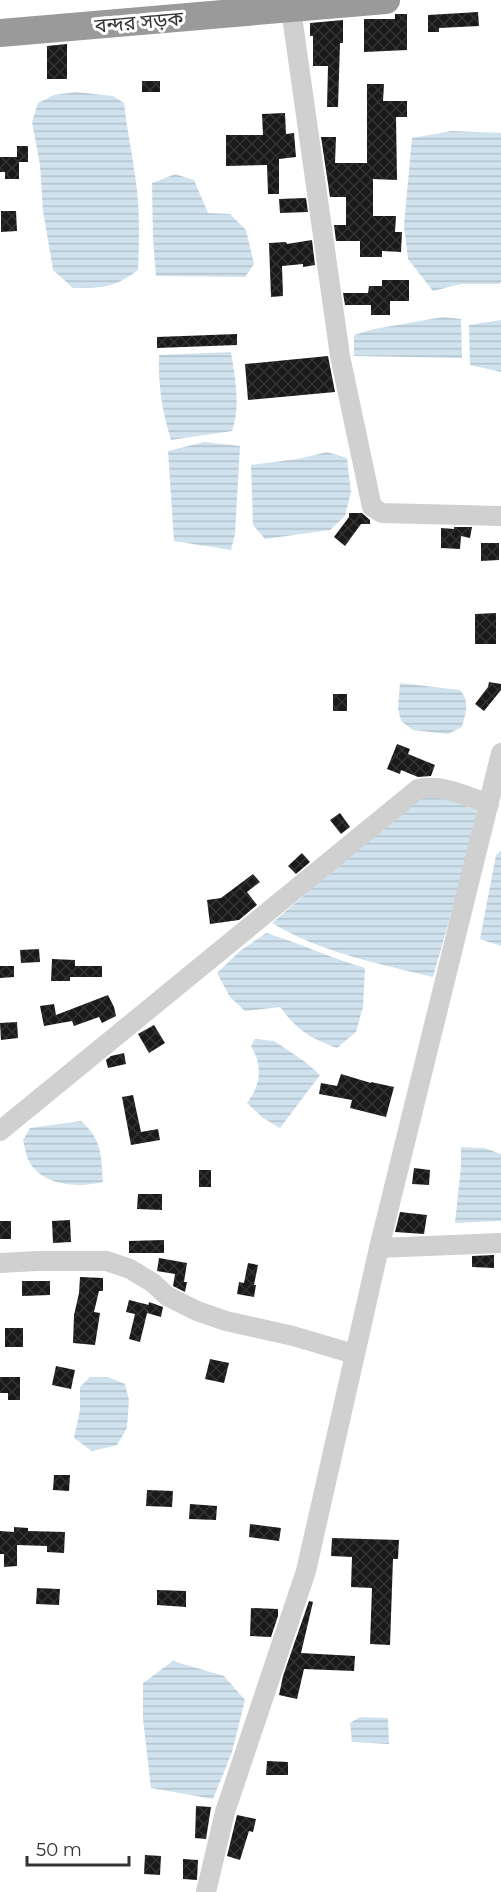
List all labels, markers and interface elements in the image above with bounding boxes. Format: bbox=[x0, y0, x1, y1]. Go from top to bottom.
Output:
street label: বন্দর সড়ক bbox=[93, 6, 185, 38]
scale bar bbox=[27, 1829, 129, 1867]
text: 50 m bbox=[36, 1839, 82, 1861]

